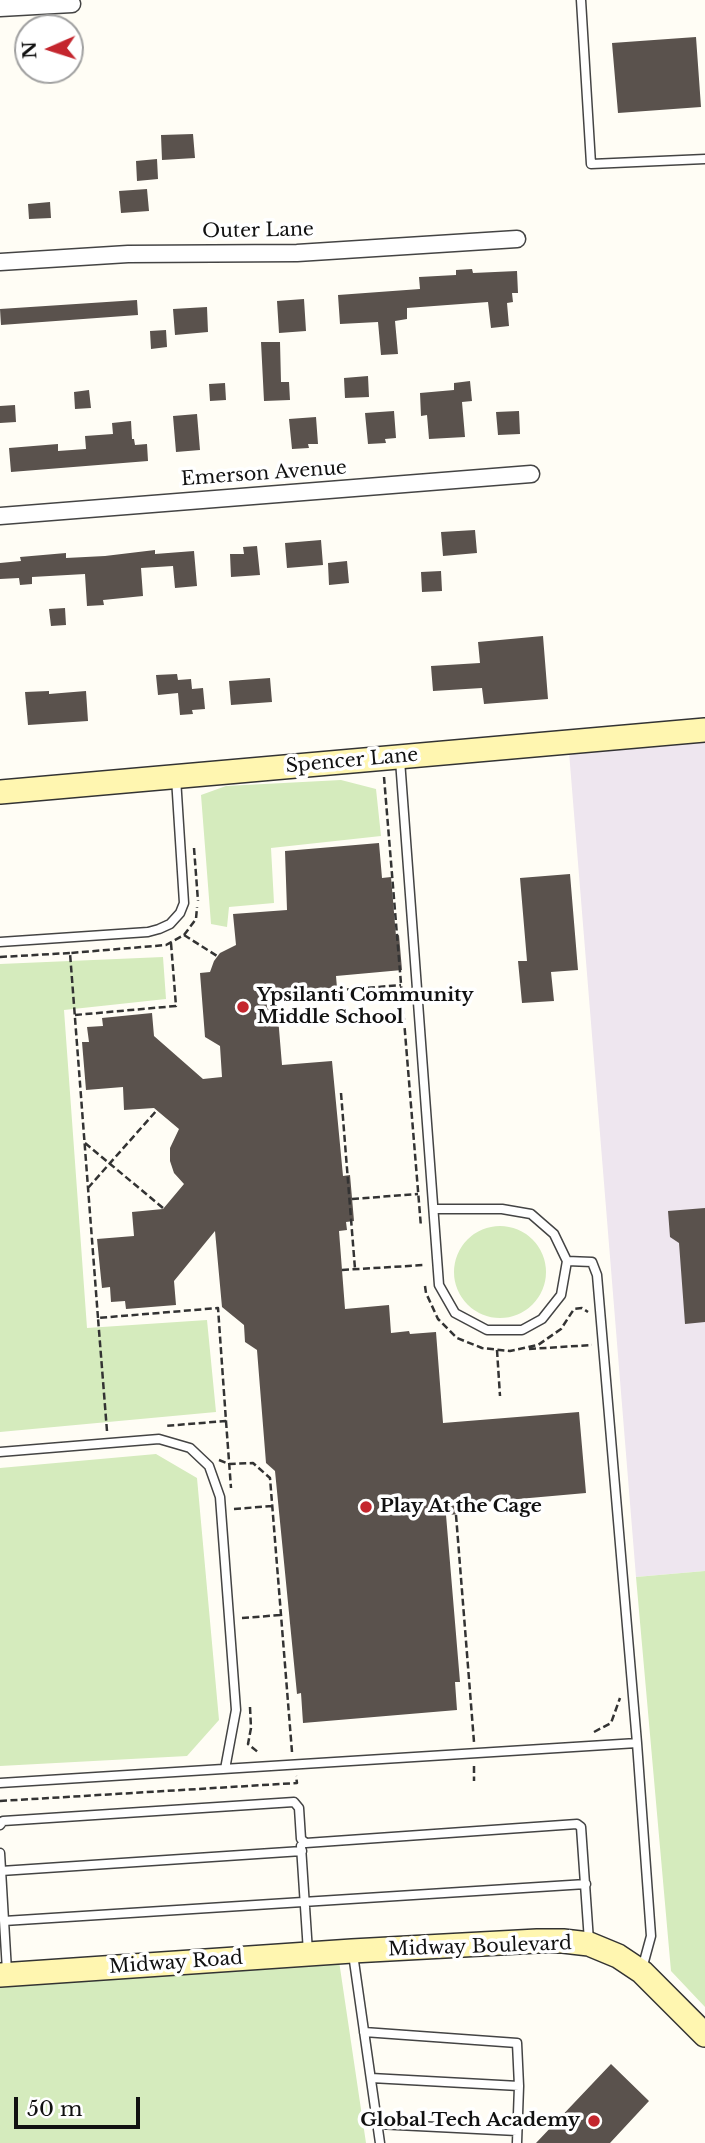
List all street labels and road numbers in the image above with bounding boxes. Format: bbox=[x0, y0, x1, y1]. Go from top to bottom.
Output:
street label: Outer Lane bbox=[202, 219, 314, 243]
street label: Emerson Avenue bbox=[180, 457, 348, 491]
street label: Spencer Lane bbox=[285, 744, 419, 778]
street label: Midway Boulevard bbox=[388, 1932, 572, 1962]
street label: Midway Road bbox=[108, 1947, 244, 1979]

